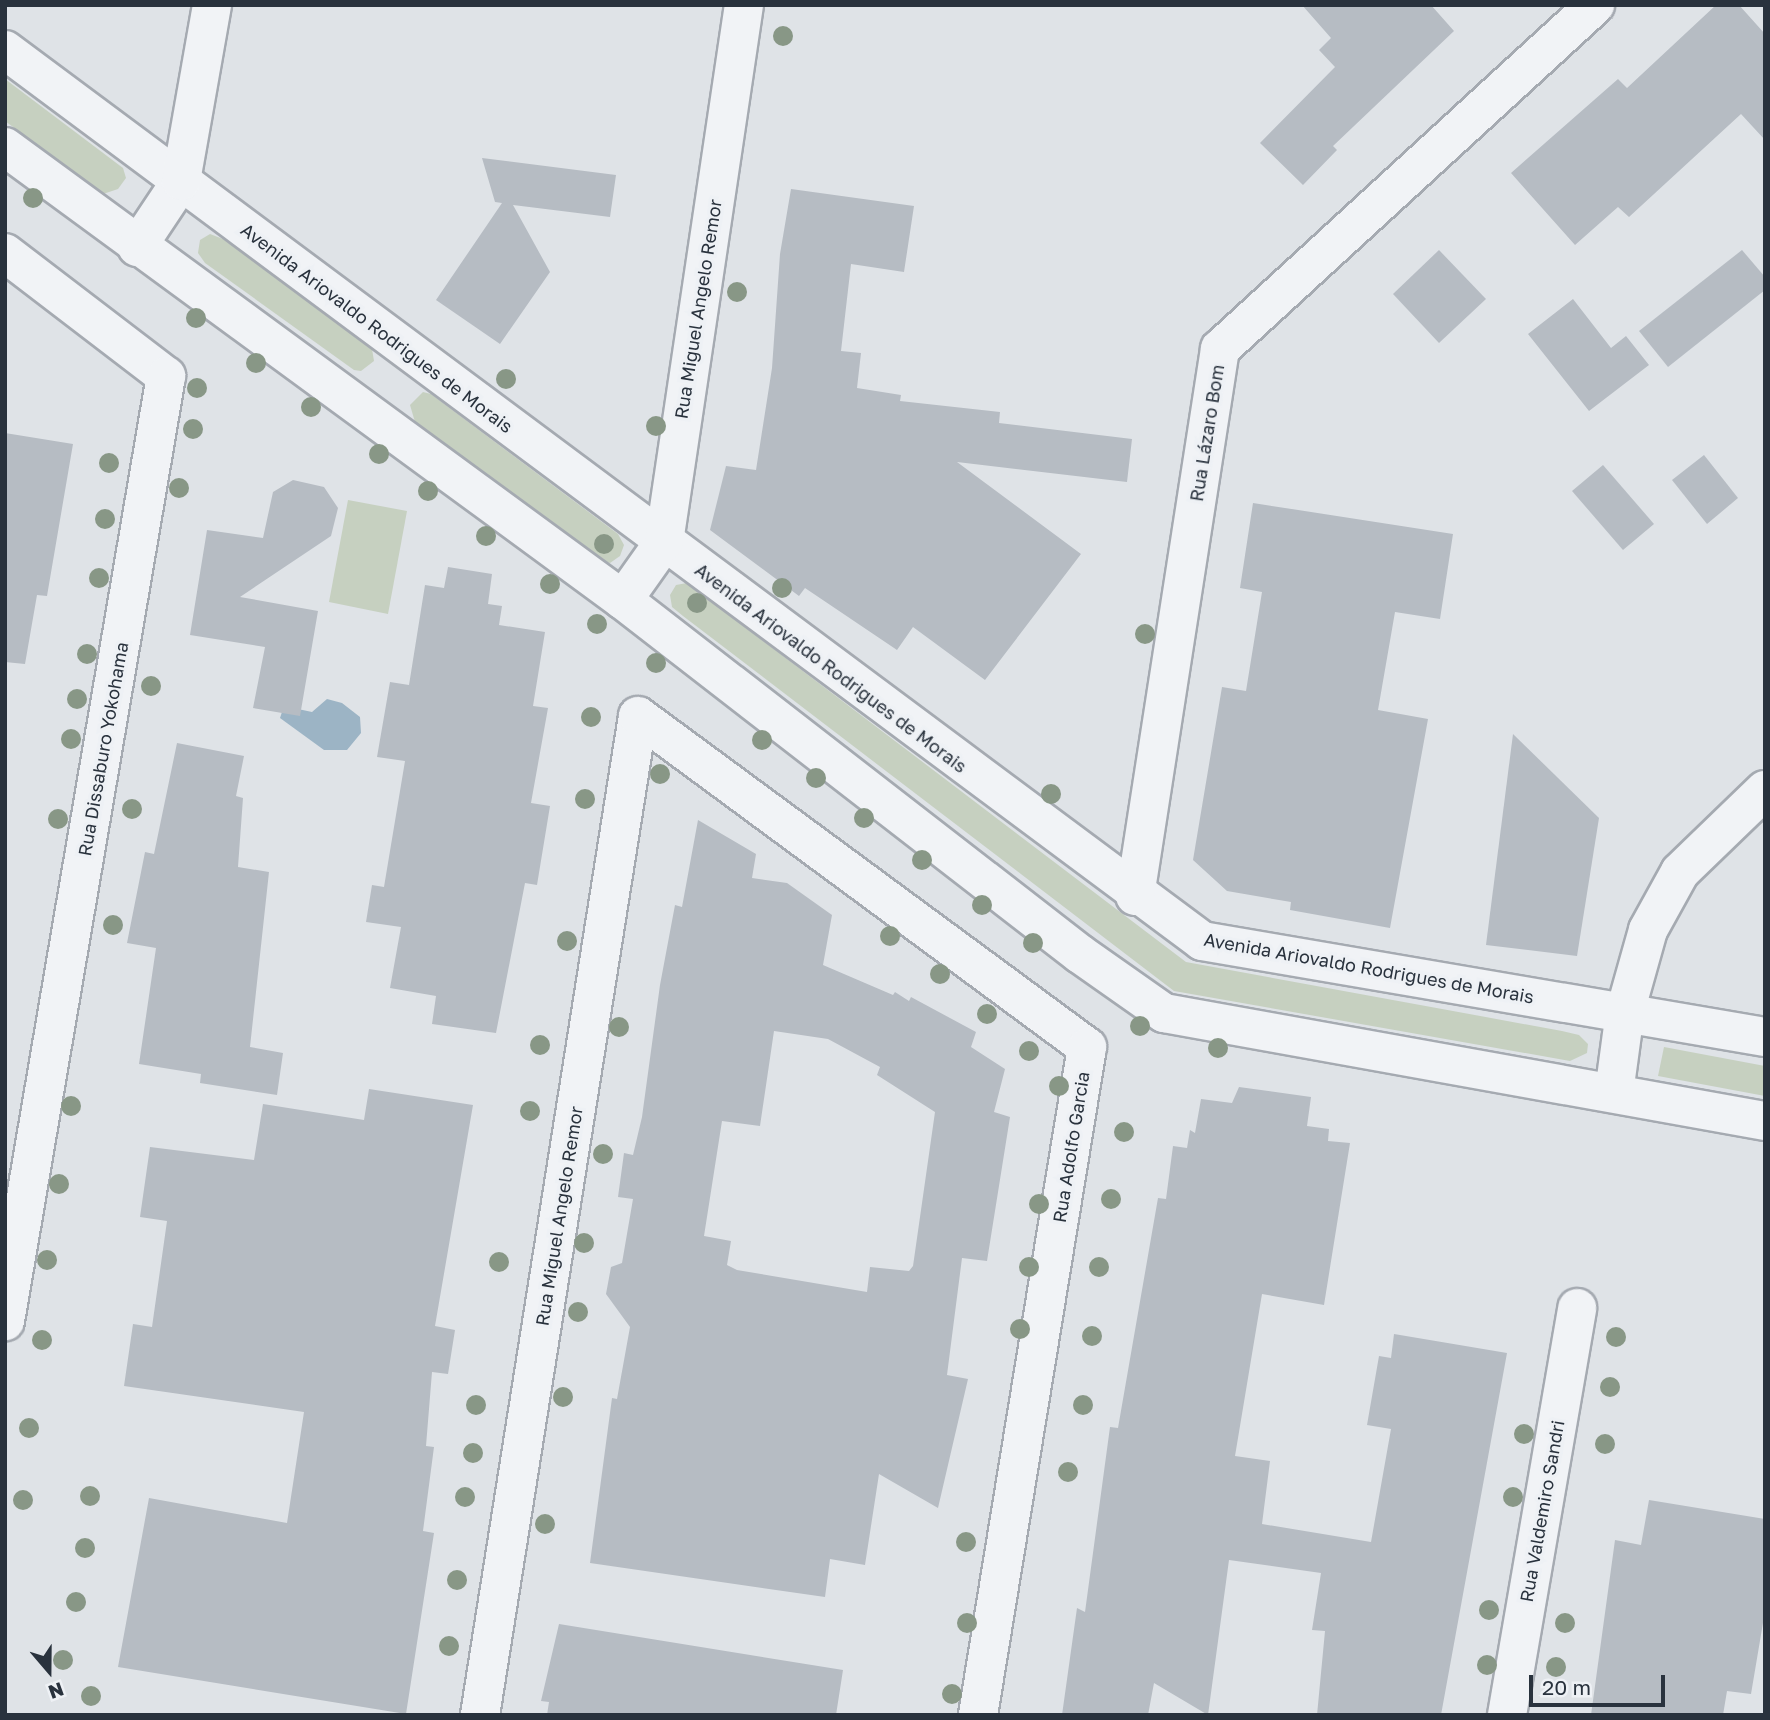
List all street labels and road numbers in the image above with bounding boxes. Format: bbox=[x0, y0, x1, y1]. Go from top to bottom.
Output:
street label: Rua Miguel Angelo Remor bbox=[670, 198, 726, 420]
street label: Avenida Ariovaldo Rodrigues de Morais bbox=[237, 219, 517, 437]
street label: Rua Lázaro Bom bbox=[1186, 363, 1228, 503]
street label: Avenida Ariovaldo Rodrigues de Morais bbox=[691, 559, 971, 777]
street label: Rua Dissaburo Yokohama bbox=[74, 640, 132, 858]
street label: Avenida Ariovaldo Rodrigues de Morais bbox=[1202, 928, 1536, 1008]
street label: Rua Adolfo Garcia bbox=[1048, 1070, 1094, 1224]
street label: Rua Miguel Angelo Remor bbox=[531, 1105, 587, 1327]
street label: Rua Valdemiro Sandri bbox=[1515, 1418, 1569, 1604]

